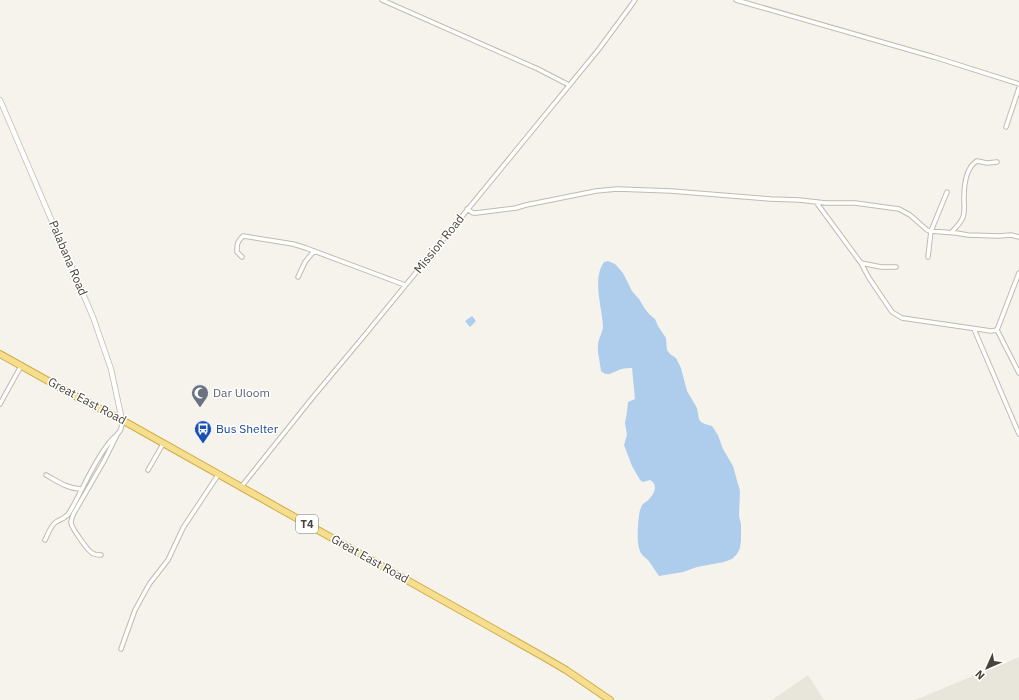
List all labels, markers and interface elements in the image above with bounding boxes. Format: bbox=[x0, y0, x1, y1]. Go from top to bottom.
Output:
street label: Mission Road bbox=[410, 211, 467, 276]
street label: Palabana Road bbox=[46, 218, 91, 298]
street label: Great East Road bbox=[46, 374, 129, 427]
mosque icon: Dar Uloom bbox=[190, 383, 210, 408]
place label: Dar Uloom bbox=[213, 385, 270, 400]
bus stop icon: Bus Shelter bbox=[193, 419, 213, 444]
place label: Bus Shelter bbox=[216, 421, 279, 436]
road number: T4 bbox=[296, 515, 318, 533]
street label: Great East Road bbox=[329, 531, 412, 586]
north arrow bbox=[967, 648, 1007, 688]
text: N bbox=[972, 667, 988, 683]

